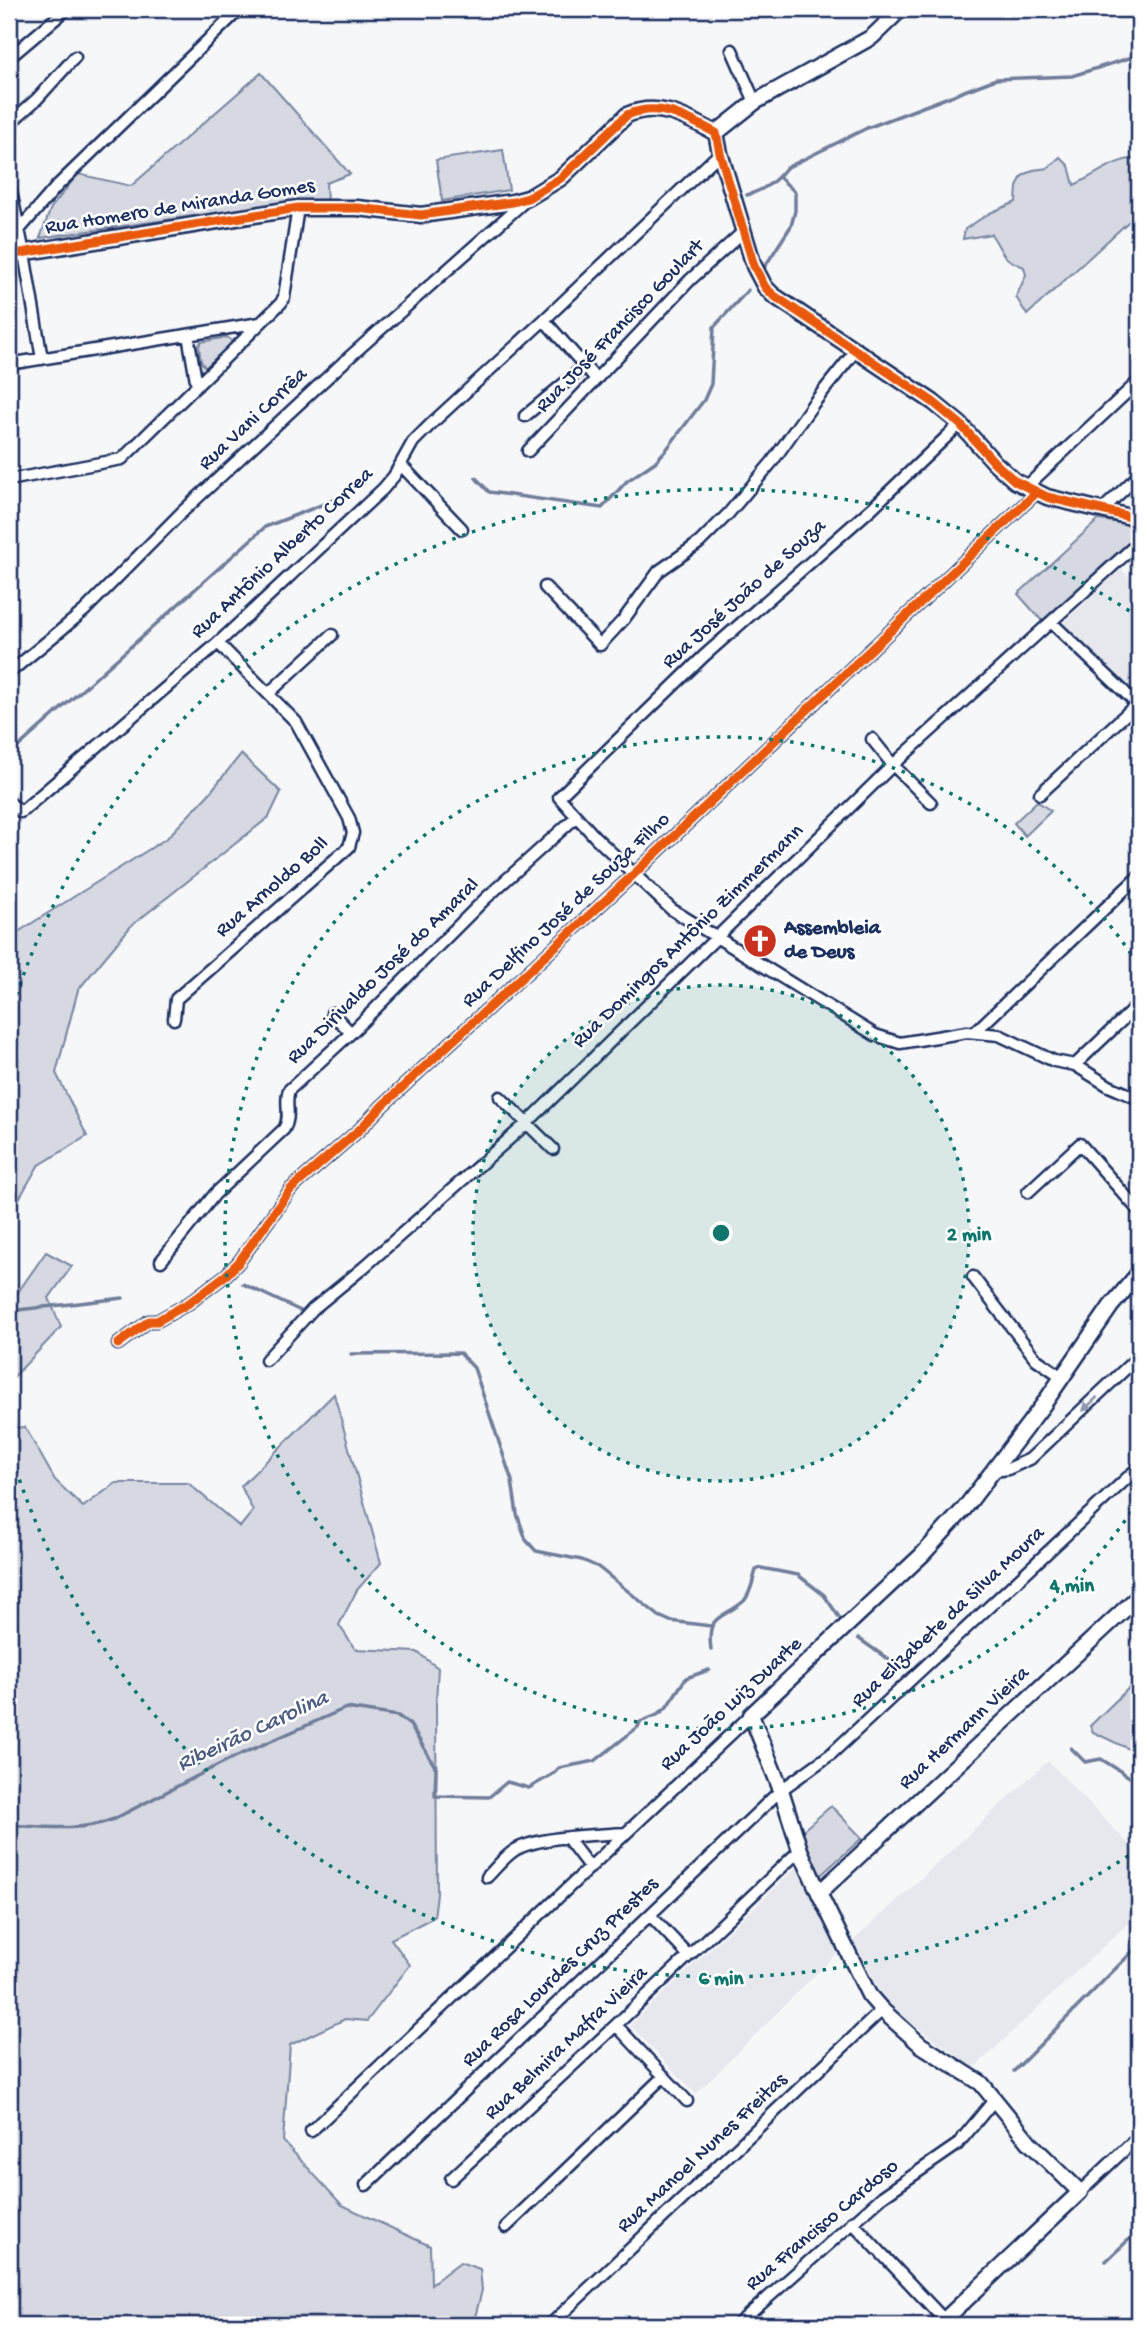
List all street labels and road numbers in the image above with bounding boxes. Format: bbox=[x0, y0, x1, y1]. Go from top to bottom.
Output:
street label: Rua Homero de Miranda Gomes bbox=[44, 174, 318, 242]
street label: Rua José Francisco Goulart bbox=[532, 233, 712, 419]
street label: Rua Vani Corrêa bbox=[194, 362, 315, 477]
street label: Rua Antônio Alberto Correa bbox=[187, 462, 380, 645]
street label: Rua José João de Souza bbox=[658, 514, 833, 675]
street label: Rua Delfino José de Souza Filho bbox=[458, 808, 676, 1014]
street label: Rua Domingos Antônio Zimmermann bbox=[568, 820, 810, 1054]
street label: Rua Arnoldo Boll bbox=[211, 832, 335, 944]
street label: Rua Dirivaldo José do Amaral bbox=[283, 873, 485, 1071]
street label: Rua Elizabete da Silva Moura bbox=[847, 1521, 1052, 1714]
street label: Rua João Luiz Duarte bbox=[656, 1632, 809, 1777]
street label: Rua Hermann Vieira bbox=[894, 1661, 1037, 1796]
street label: Rua Rosa Lourdes Cruz Prestes bbox=[458, 1872, 665, 2073]
street label: Rua Belmira Mafra Vieira bbox=[480, 1961, 655, 2126]
street label: Rua Manoel Nunes Freitas bbox=[613, 2068, 794, 2239]
street label: Rua Francisco Cardoso bbox=[741, 2155, 905, 2297]

